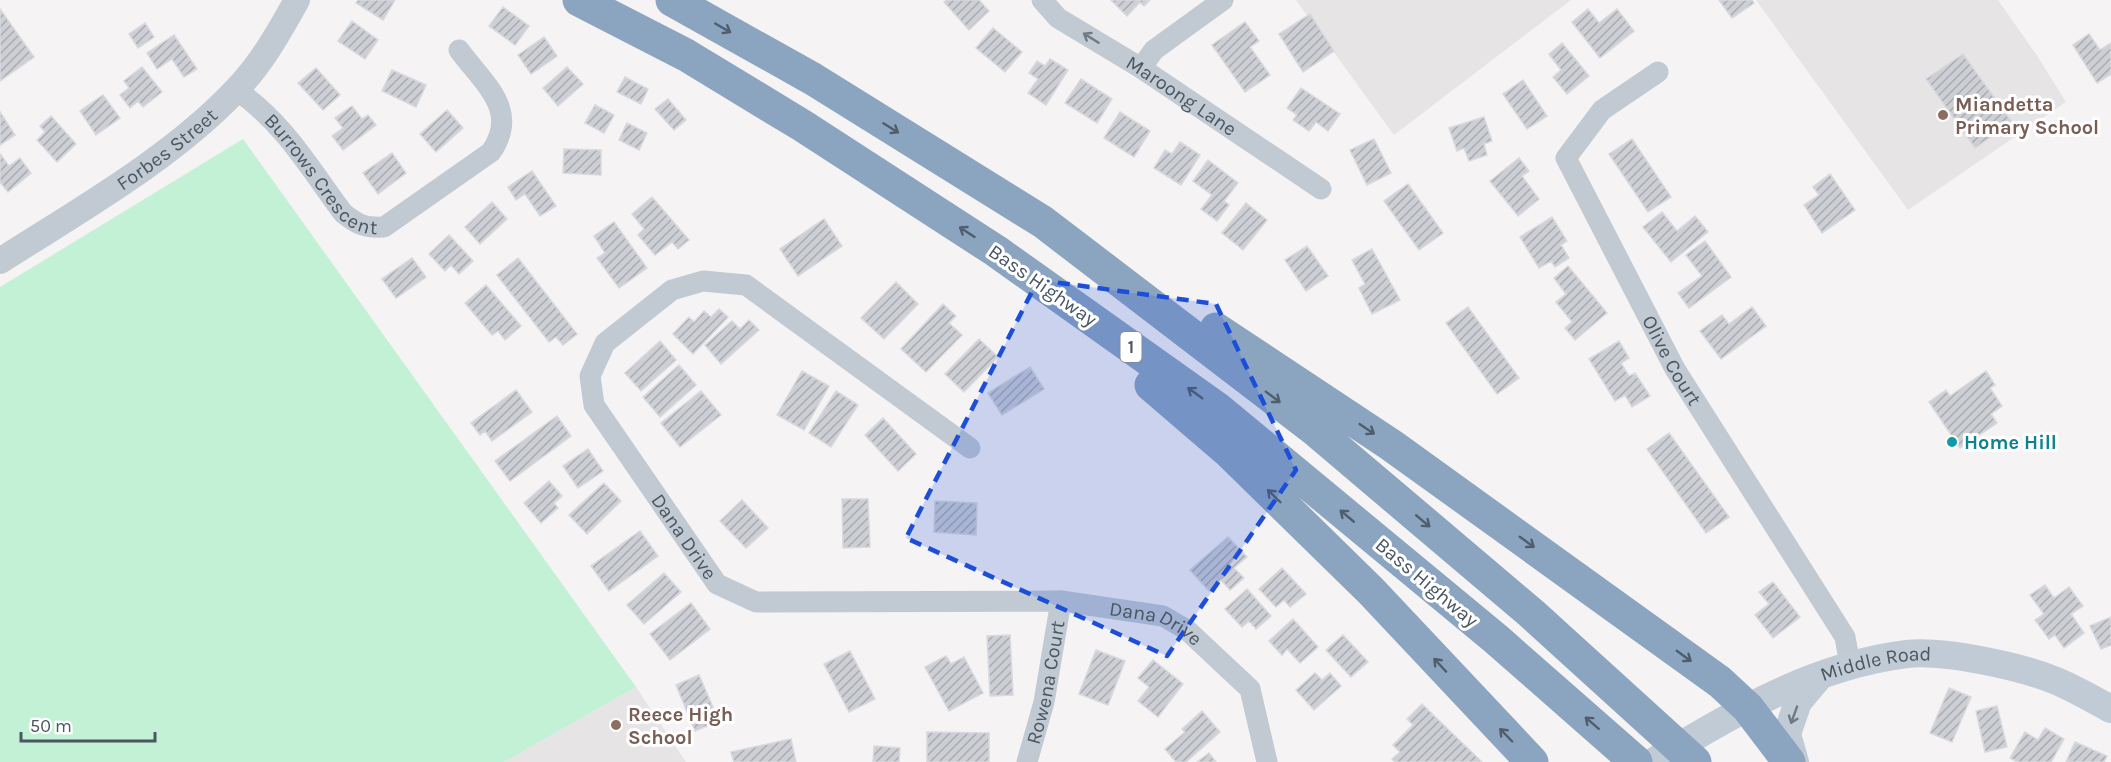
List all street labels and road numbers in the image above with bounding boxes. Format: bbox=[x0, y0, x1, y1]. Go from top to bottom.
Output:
street label: Maroong Lane bbox=[1122, 51, 1241, 141]
street label: Forbes Street bbox=[113, 103, 222, 195]
street label: Burrows Crescent bbox=[260, 109, 378, 239]
street label: Bass Highway bbox=[984, 240, 1101, 331]
street label: Olive Court bbox=[1637, 312, 1706, 410]
road number: 1 bbox=[1120, 332, 1142, 362]
street label: Dana Drive bbox=[646, 490, 721, 584]
street label: Bass Highway bbox=[1371, 533, 1483, 632]
street label: Dana Drive bbox=[1108, 597, 1207, 650]
street label: Rowena Court bbox=[1022, 618, 1070, 747]
street label: Middle Road bbox=[1817, 642, 1932, 686]

